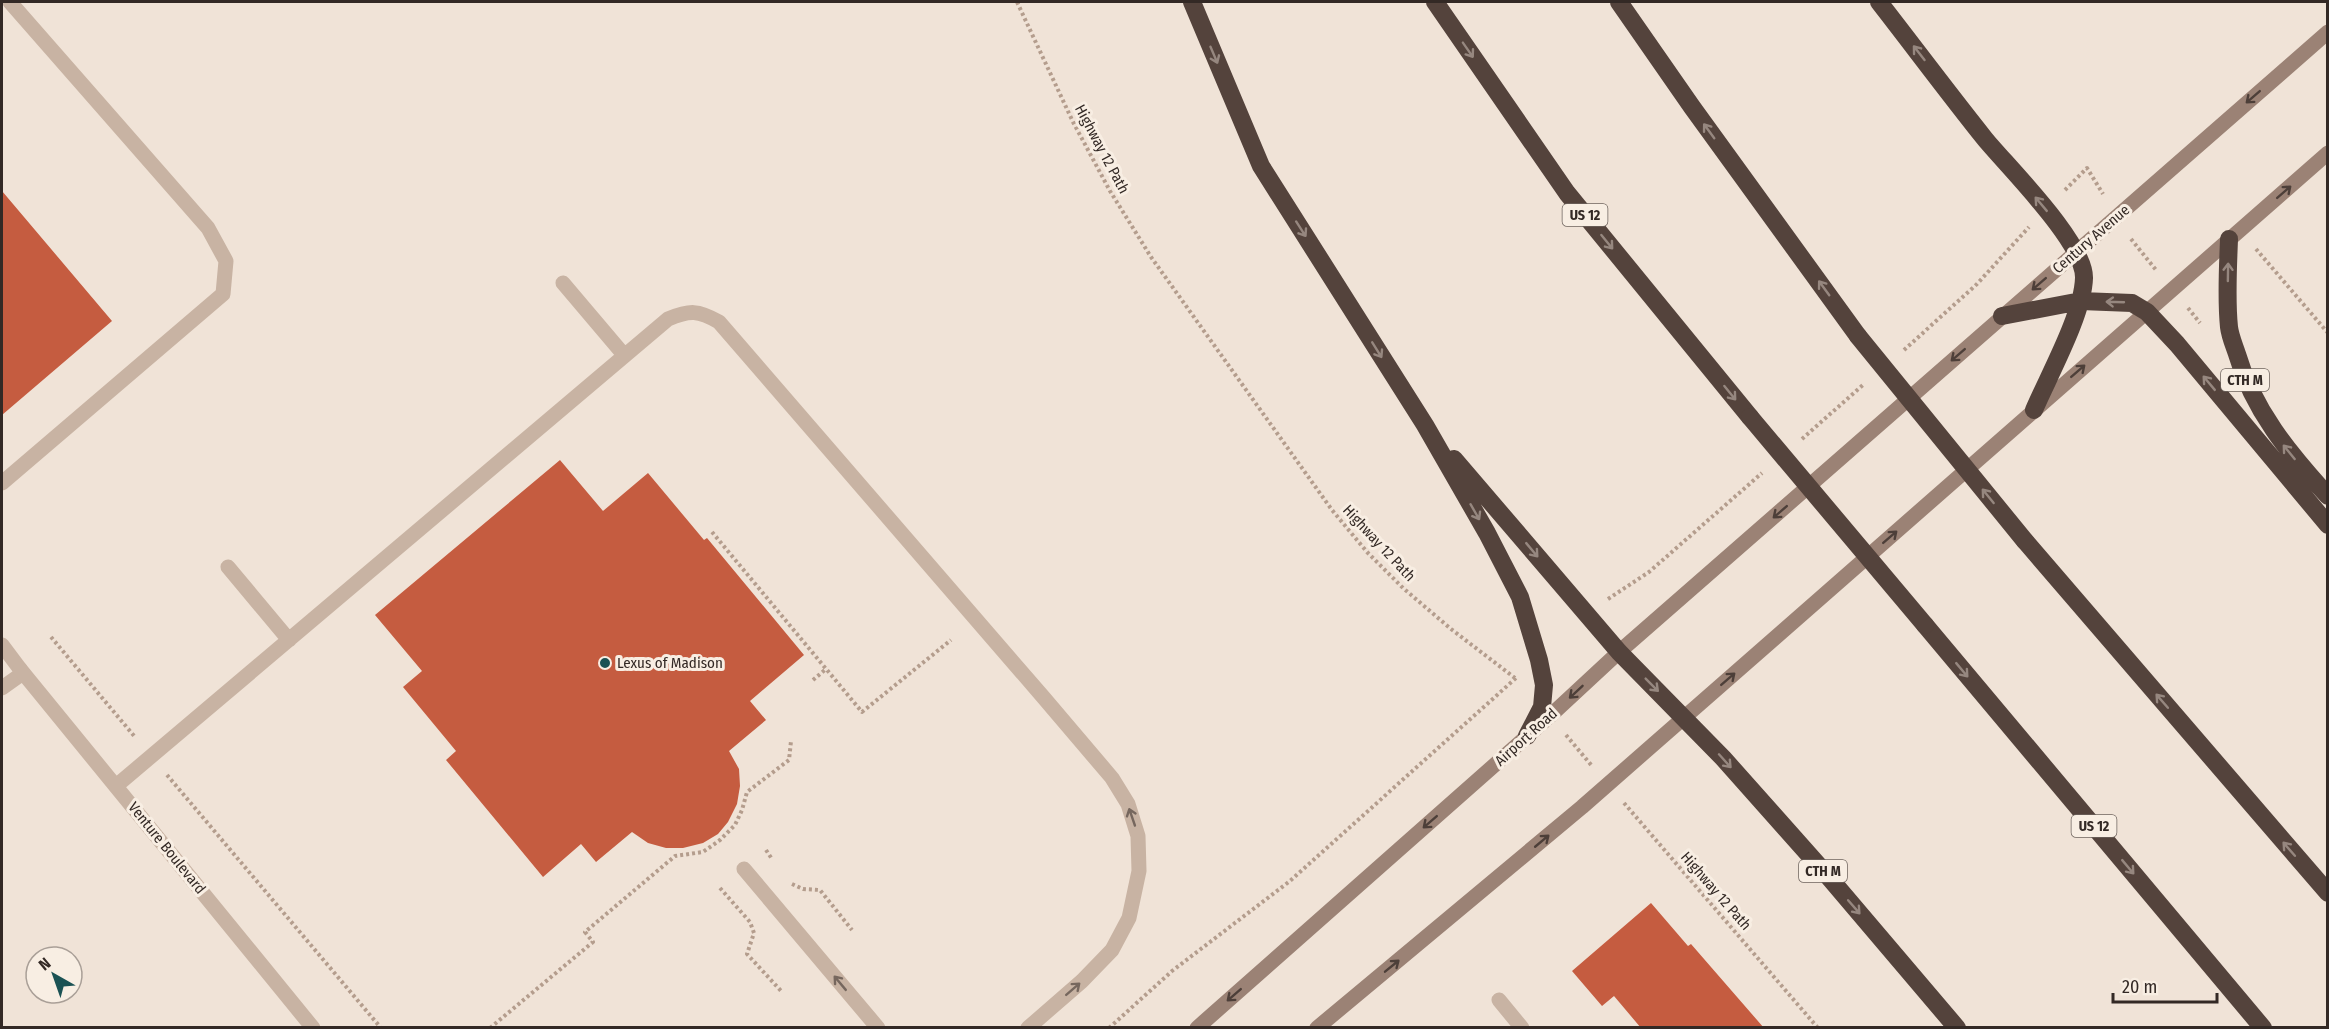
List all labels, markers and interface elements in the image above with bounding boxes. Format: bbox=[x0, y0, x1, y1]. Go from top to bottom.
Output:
one-way arrow bbox=[1462, 41, 1474, 57]
one-way arrow bbox=[1912, 45, 1925, 61]
one-way arrow bbox=[1209, 46, 1220, 64]
one-way arrow bbox=[2246, 90, 2261, 104]
street label: Highway 12 Path bbox=[1071, 102, 1133, 196]
one-way arrow bbox=[1703, 123, 1715, 139]
one-way arrow bbox=[2276, 185, 2291, 199]
one-way arrow bbox=[2035, 197, 2048, 213]
street label: Century Avenue bbox=[2049, 201, 2133, 277]
road number: US 12 bbox=[1562, 204, 1608, 226]
one-way arrow bbox=[1295, 221, 1307, 237]
one-way arrow bbox=[1600, 234, 1614, 249]
one-way arrow bbox=[2222, 263, 2234, 283]
one-way arrow bbox=[2032, 277, 2047, 291]
one-way arrow bbox=[1817, 281, 1830, 297]
one-way arrow bbox=[2105, 297, 2125, 308]
one-way arrow bbox=[1372, 341, 1384, 358]
one-way arrow bbox=[1951, 348, 1966, 362]
one-way arrow bbox=[2070, 364, 2085, 378]
road number: CTH M bbox=[2221, 369, 2269, 391]
one-way arrow bbox=[2203, 375, 2216, 391]
one-way arrow bbox=[1724, 385, 1737, 401]
one-way arrow bbox=[2283, 444, 2296, 460]
one-way arrow bbox=[1982, 488, 1995, 504]
street label: Highway 12 Path bbox=[1339, 501, 1419, 585]
one-way arrow bbox=[1470, 504, 1482, 521]
one-way arrow bbox=[1772, 505, 1787, 519]
one-way arrow bbox=[1882, 530, 1898, 543]
one-way arrow bbox=[1525, 542, 1538, 558]
place label: Lexus of Madison bbox=[617, 654, 723, 672]
marker: Lexus of Madison bbox=[598, 656, 612, 670]
one-way arrow bbox=[1956, 662, 1969, 678]
one-way arrow bbox=[1720, 672, 1735, 686]
one-way arrow bbox=[1644, 678, 1659, 693]
one-way arrow bbox=[1569, 685, 1584, 699]
one-way arrow bbox=[2156, 693, 2169, 709]
street label: Airport Road bbox=[1491, 704, 1561, 770]
one-way arrow bbox=[1717, 753, 1732, 768]
street label: Venture Boulevard bbox=[124, 798, 210, 898]
one-way arrow bbox=[1126, 808, 1137, 827]
one-way arrow bbox=[1423, 815, 1438, 829]
road number: US 12 bbox=[2072, 815, 2116, 837]
one-way arrow bbox=[1534, 834, 1549, 848]
one-way arrow bbox=[2283, 841, 2296, 857]
street label: Highway 12 Path bbox=[1677, 848, 1755, 934]
one-way arrow bbox=[2122, 859, 2135, 875]
road number: CTH M bbox=[1799, 860, 1847, 882]
one-way arrow bbox=[1847, 899, 1861, 914]
north arrow bbox=[24, 945, 84, 1005]
text: N bbox=[35, 954, 54, 974]
one-way arrow bbox=[1384, 960, 1400, 973]
scale bar bbox=[2113, 966, 2216, 1004]
one-way arrow bbox=[833, 976, 847, 991]
text: 20 m bbox=[2122, 976, 2157, 998]
one-way arrow bbox=[1065, 983, 1081, 996]
one-way arrow bbox=[1227, 988, 1242, 1002]

